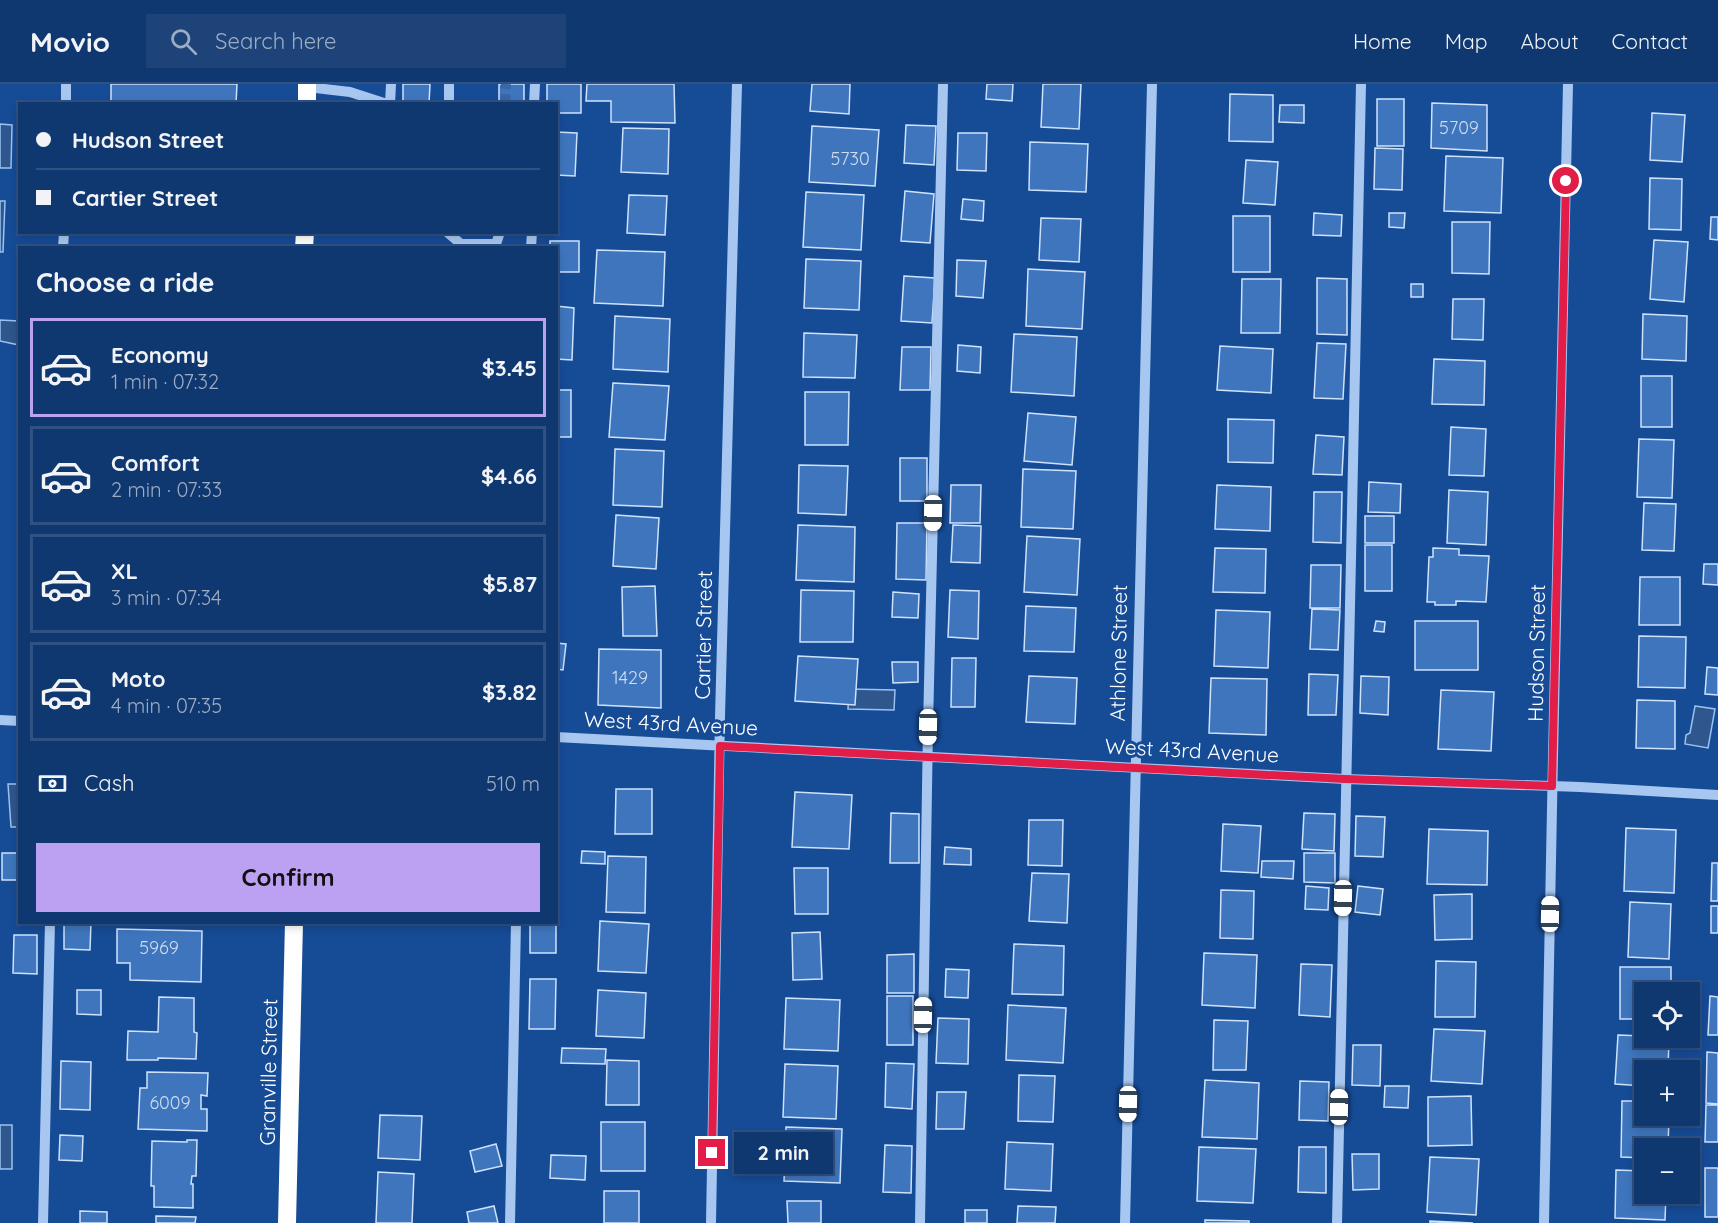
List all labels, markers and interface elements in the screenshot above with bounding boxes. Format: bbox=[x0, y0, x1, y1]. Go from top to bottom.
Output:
search box bbox=[146, 14, 566, 68]
text: Movio bbox=[30, 24, 110, 59]
icon: search bbox=[167, 25, 200, 58]
text: Search here bbox=[215, 27, 337, 55]
text: Home bbox=[1353, 28, 1412, 54]
text: Map bbox=[1445, 28, 1488, 54]
text: About bbox=[1521, 28, 1579, 54]
text: Contact bbox=[1612, 28, 1688, 54]
house number: 5709 bbox=[1439, 116, 1479, 139]
text: Hudson Street bbox=[72, 126, 224, 154]
house number: 5730 bbox=[830, 147, 870, 170]
route start bbox=[1552, 167, 1579, 194]
text: Cartier Street bbox=[72, 184, 218, 212]
text: Choose a ride bbox=[36, 265, 214, 299]
icon: car bbox=[39, 341, 93, 395]
text: Economy bbox=[111, 341, 209, 369]
text: $3.45 bbox=[482, 354, 537, 382]
text: 1 min · 07:32 bbox=[111, 369, 219, 394]
icon: car bbox=[39, 449, 93, 503]
text: Comfort bbox=[111, 449, 200, 477]
text: $4.66 bbox=[481, 462, 537, 490]
text: 2 min · 07:33 bbox=[111, 477, 222, 502]
car bbox=[924, 495, 942, 531]
icon: car bbox=[39, 557, 93, 611]
text: XL bbox=[111, 557, 138, 585]
text: $5.87 bbox=[482, 570, 537, 598]
street label: Cartier Street bbox=[689, 570, 717, 700]
street label: Athlone Street bbox=[1104, 584, 1132, 722]
street label: Hudson Street bbox=[1522, 584, 1550, 722]
text: 3 min · 07:34 bbox=[111, 585, 222, 610]
icon: car bbox=[39, 665, 93, 719]
text: Moto bbox=[111, 665, 165, 693]
house number: 1429 bbox=[612, 666, 648, 689]
text: $3.82 bbox=[482, 678, 537, 706]
text: 4 min · 07:35 bbox=[111, 693, 222, 718]
street label: West 43rd Avenue bbox=[583, 705, 759, 741]
car bbox=[919, 709, 937, 745]
street label: West 43rd Avenue bbox=[1104, 732, 1280, 768]
icon: cash bbox=[36, 767, 69, 800]
text: Cash bbox=[84, 769, 135, 797]
text: 510 m bbox=[486, 771, 540, 796]
button: Confirm bbox=[36, 843, 540, 912]
car bbox=[1334, 880, 1352, 916]
car bbox=[1541, 896, 1559, 932]
house number: 5969 bbox=[139, 936, 179, 959]
map controls bbox=[1634, 982, 1700, 1204]
button: locate bbox=[1634, 982, 1700, 1048]
car bbox=[914, 997, 932, 1033]
street label: Granville Street bbox=[254, 998, 282, 1146]
button: + bbox=[1634, 1060, 1700, 1126]
car bbox=[1119, 1086, 1137, 1122]
car bbox=[1330, 1089, 1348, 1125]
house number: 6009 bbox=[149, 1091, 191, 1114]
callout: 2 min bbox=[733, 1132, 832, 1174]
button: − bbox=[1634, 1138, 1700, 1204]
route end bbox=[698, 1139, 725, 1166]
text: 2 min bbox=[757, 1140, 810, 1165]

